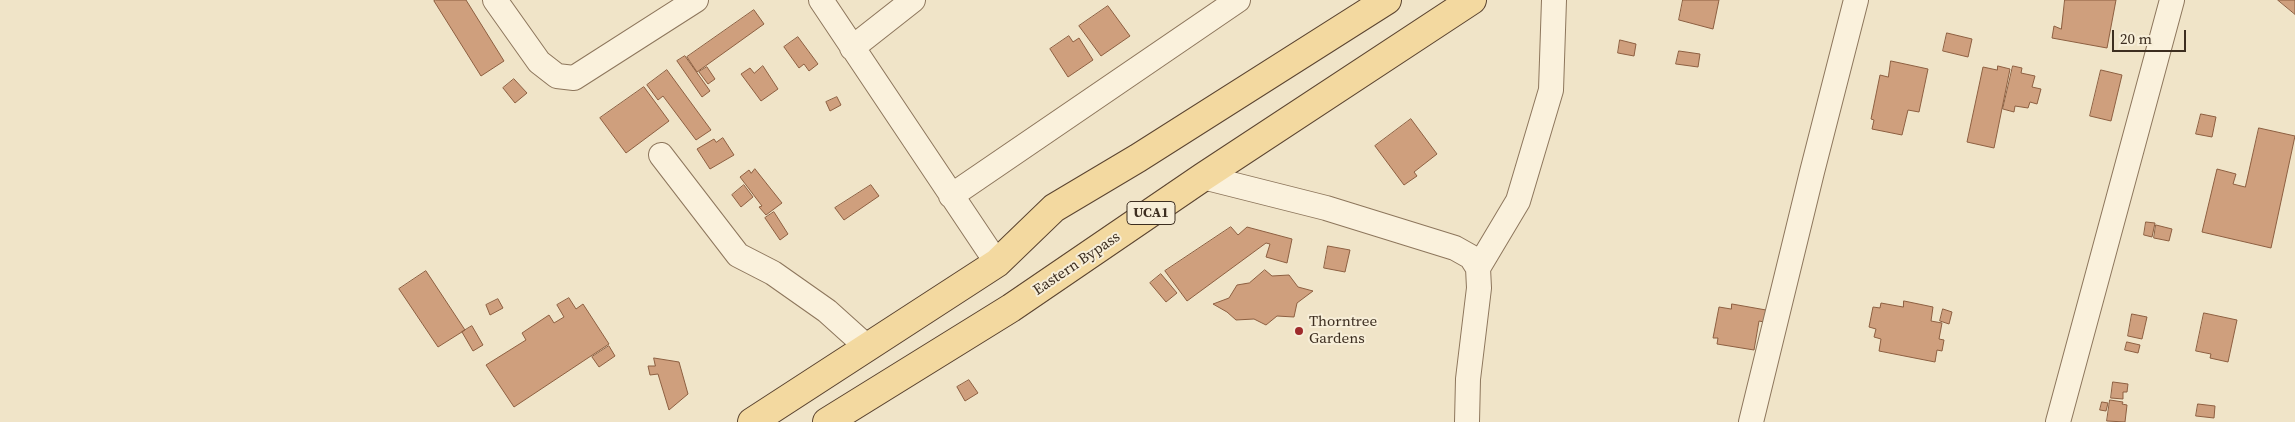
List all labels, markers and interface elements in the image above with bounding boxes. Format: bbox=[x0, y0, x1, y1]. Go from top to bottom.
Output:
scale bar bbox=[2115, 20, 2189, 52]
text: 20 m bbox=[2120, 28, 2152, 49]
road number: UCA1 bbox=[1127, 202, 1175, 224]
street label: Eastern Bypass bbox=[1030, 228, 1124, 300]
place label: Thorntree Gardens bbox=[1309, 313, 1377, 348]
marker: Thorntree Gardens bbox=[1293, 325, 1305, 337]

